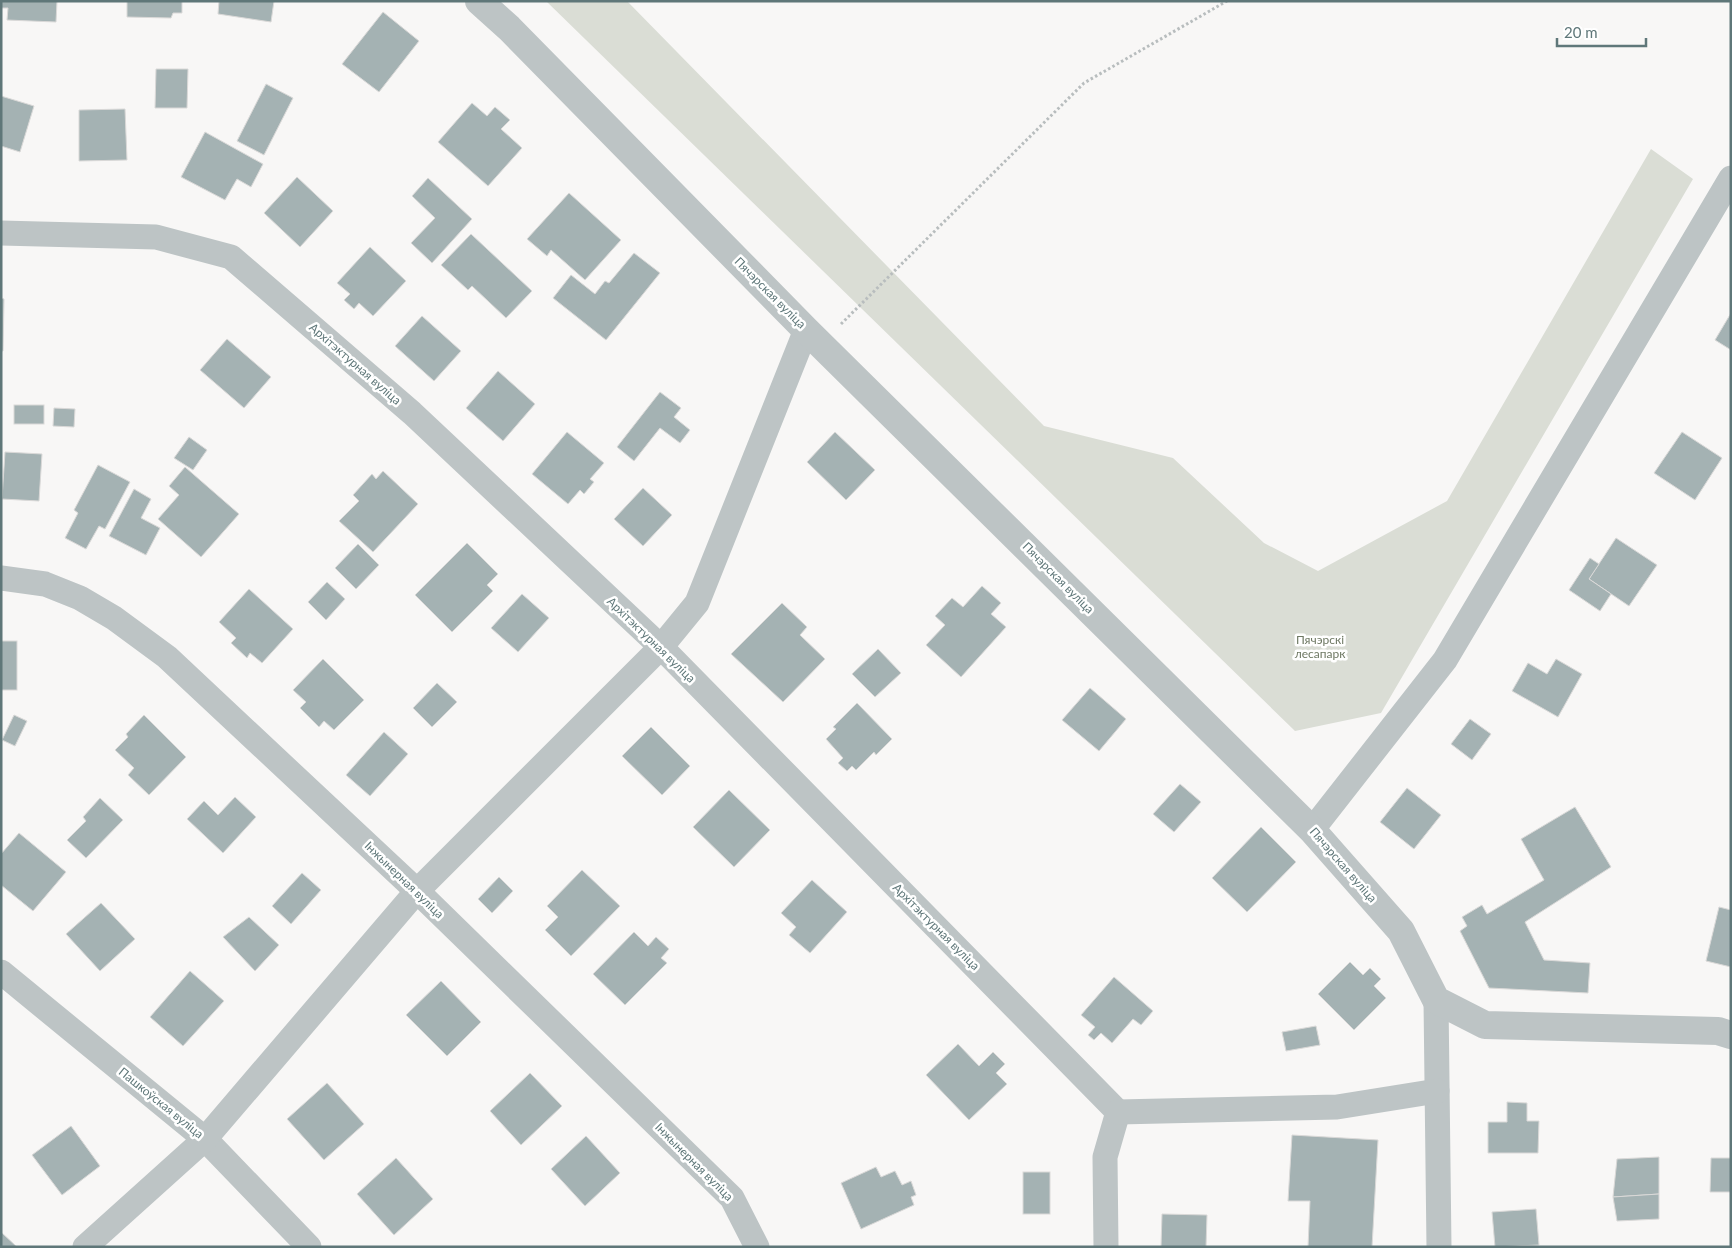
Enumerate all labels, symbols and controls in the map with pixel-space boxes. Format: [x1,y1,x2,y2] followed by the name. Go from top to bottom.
[1557,15,1646,47] scale bar
[1564,23,1598,41] text: 20 m
[732,254,809,331] street label: Пячэрская вуліца
[306,320,404,408] street label: Архітэктурная вуліца
[1020,539,1097,616] street label: Пячэрская вуліца
[604,594,699,686] street label: Архітэктурная вуліца
[1295,632,1346,661] park label: Пячэрскі лесапарк
[1307,824,1380,905] street label: Пячэрская вуліца
[362,838,447,921] street label: Інжынерная вуліца
[890,880,983,973] street label: Архітэктурная вуліца
[116,1064,207,1141] street label: Пашкоўская вуліца
[652,1119,737,1204] street label: Інжынерная вуліца

